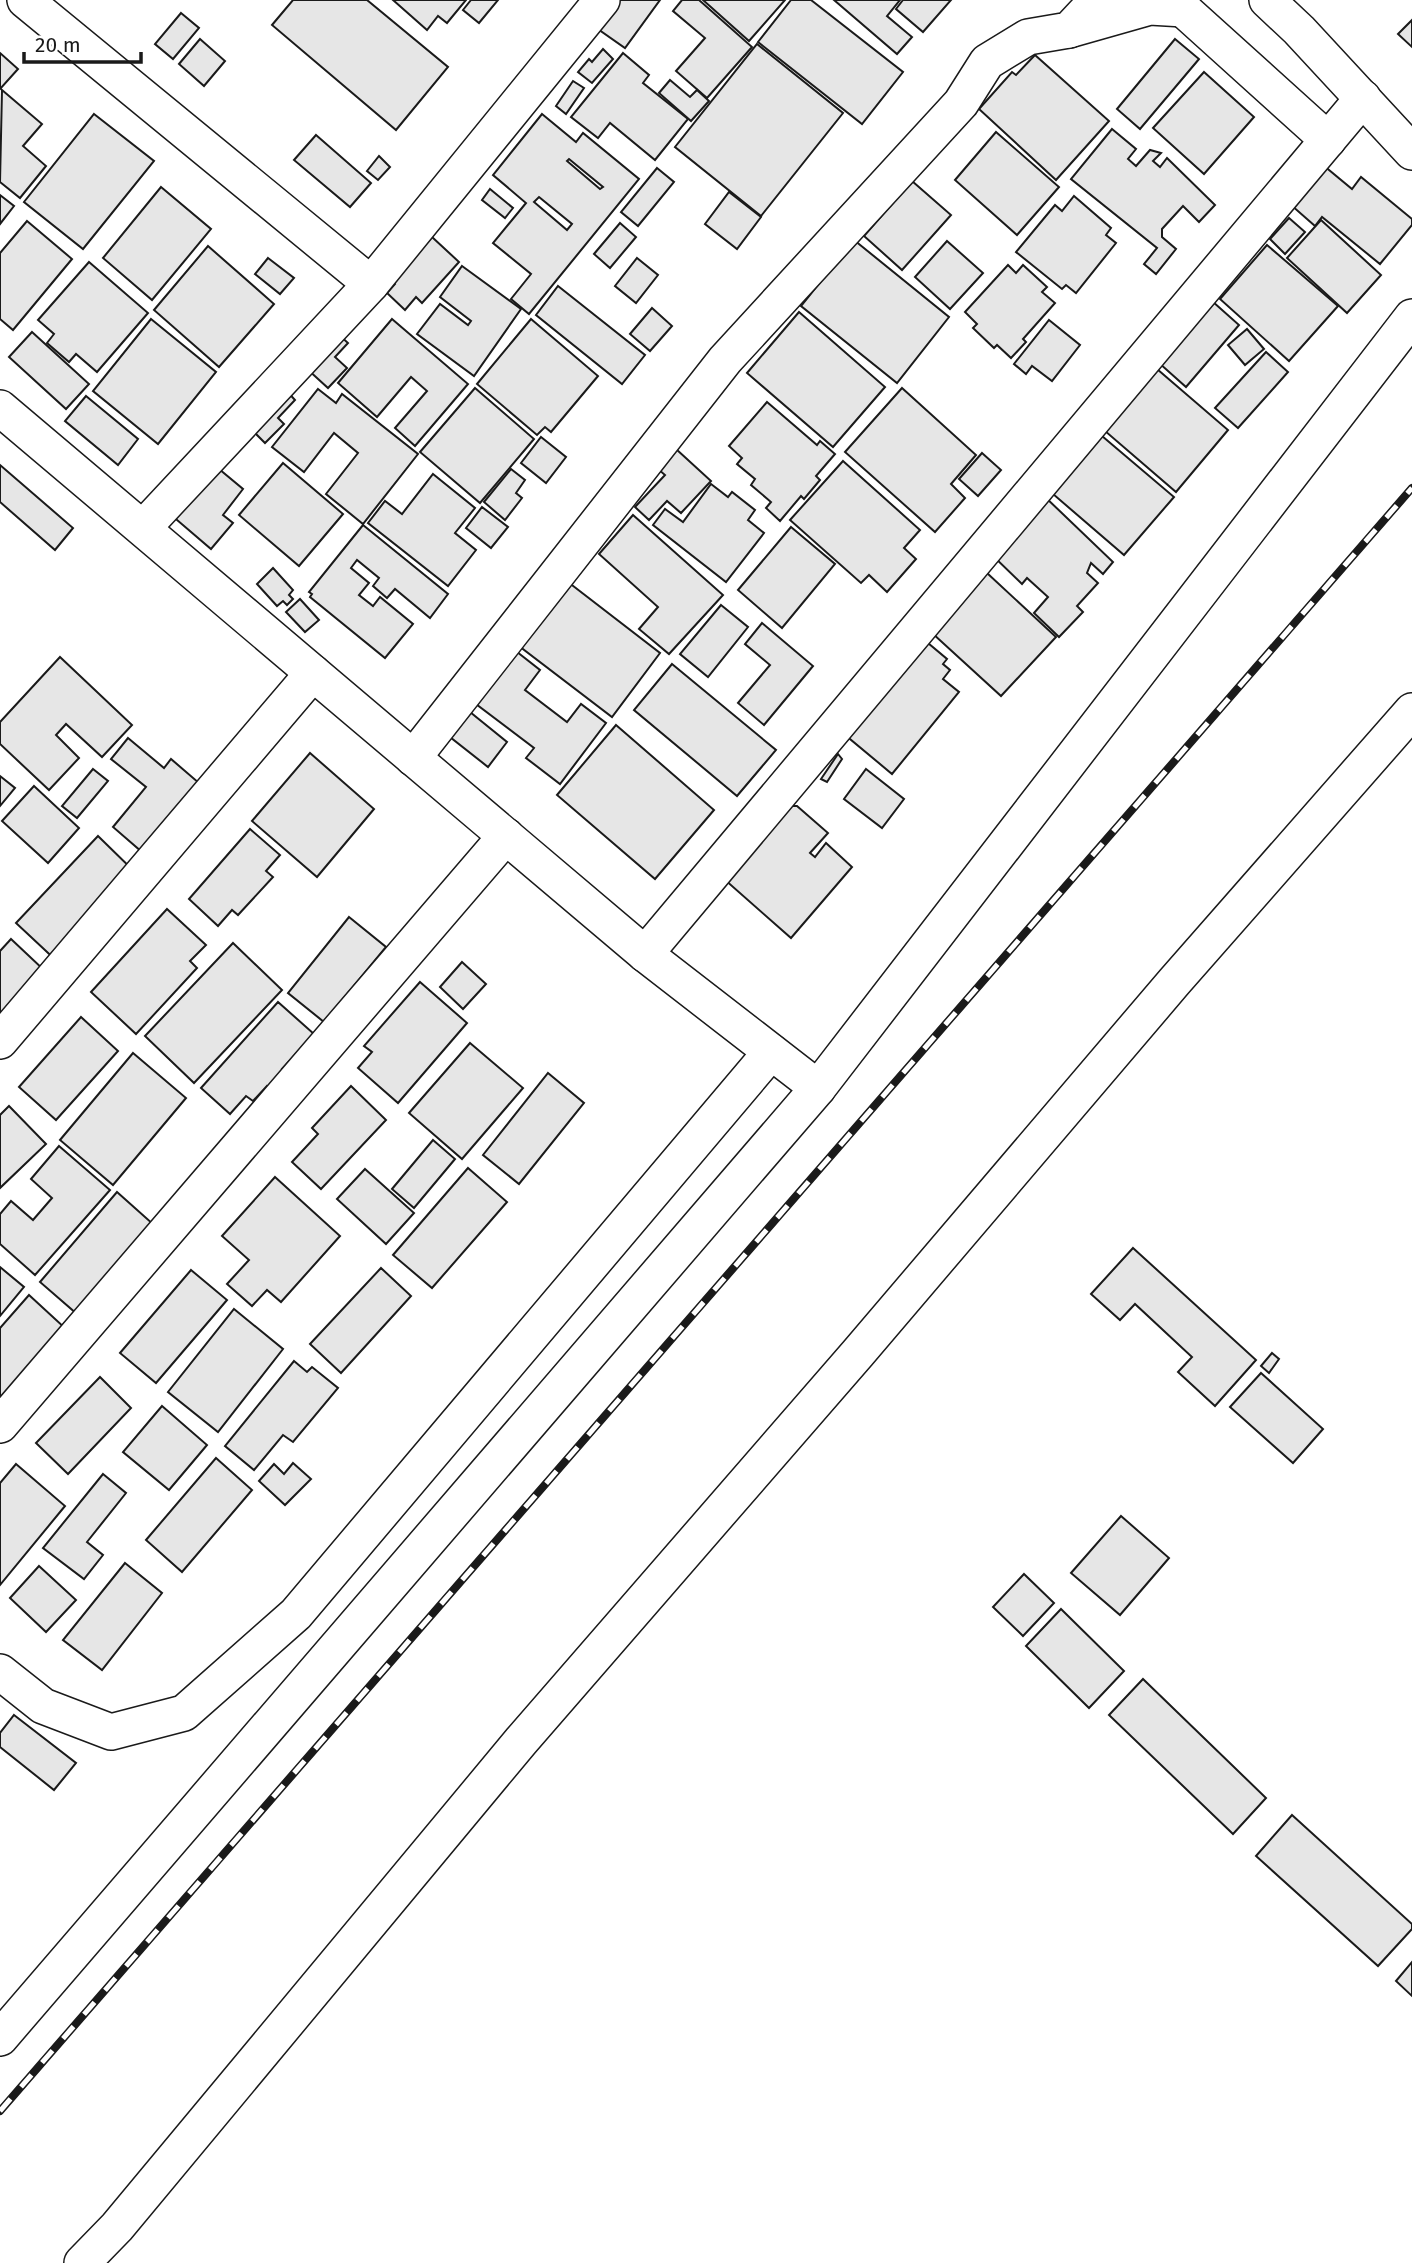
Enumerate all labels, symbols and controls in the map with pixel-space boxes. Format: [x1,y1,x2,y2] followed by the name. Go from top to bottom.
[24,21,142,65] scale bar
[35,32,81,58] text: 20 m

